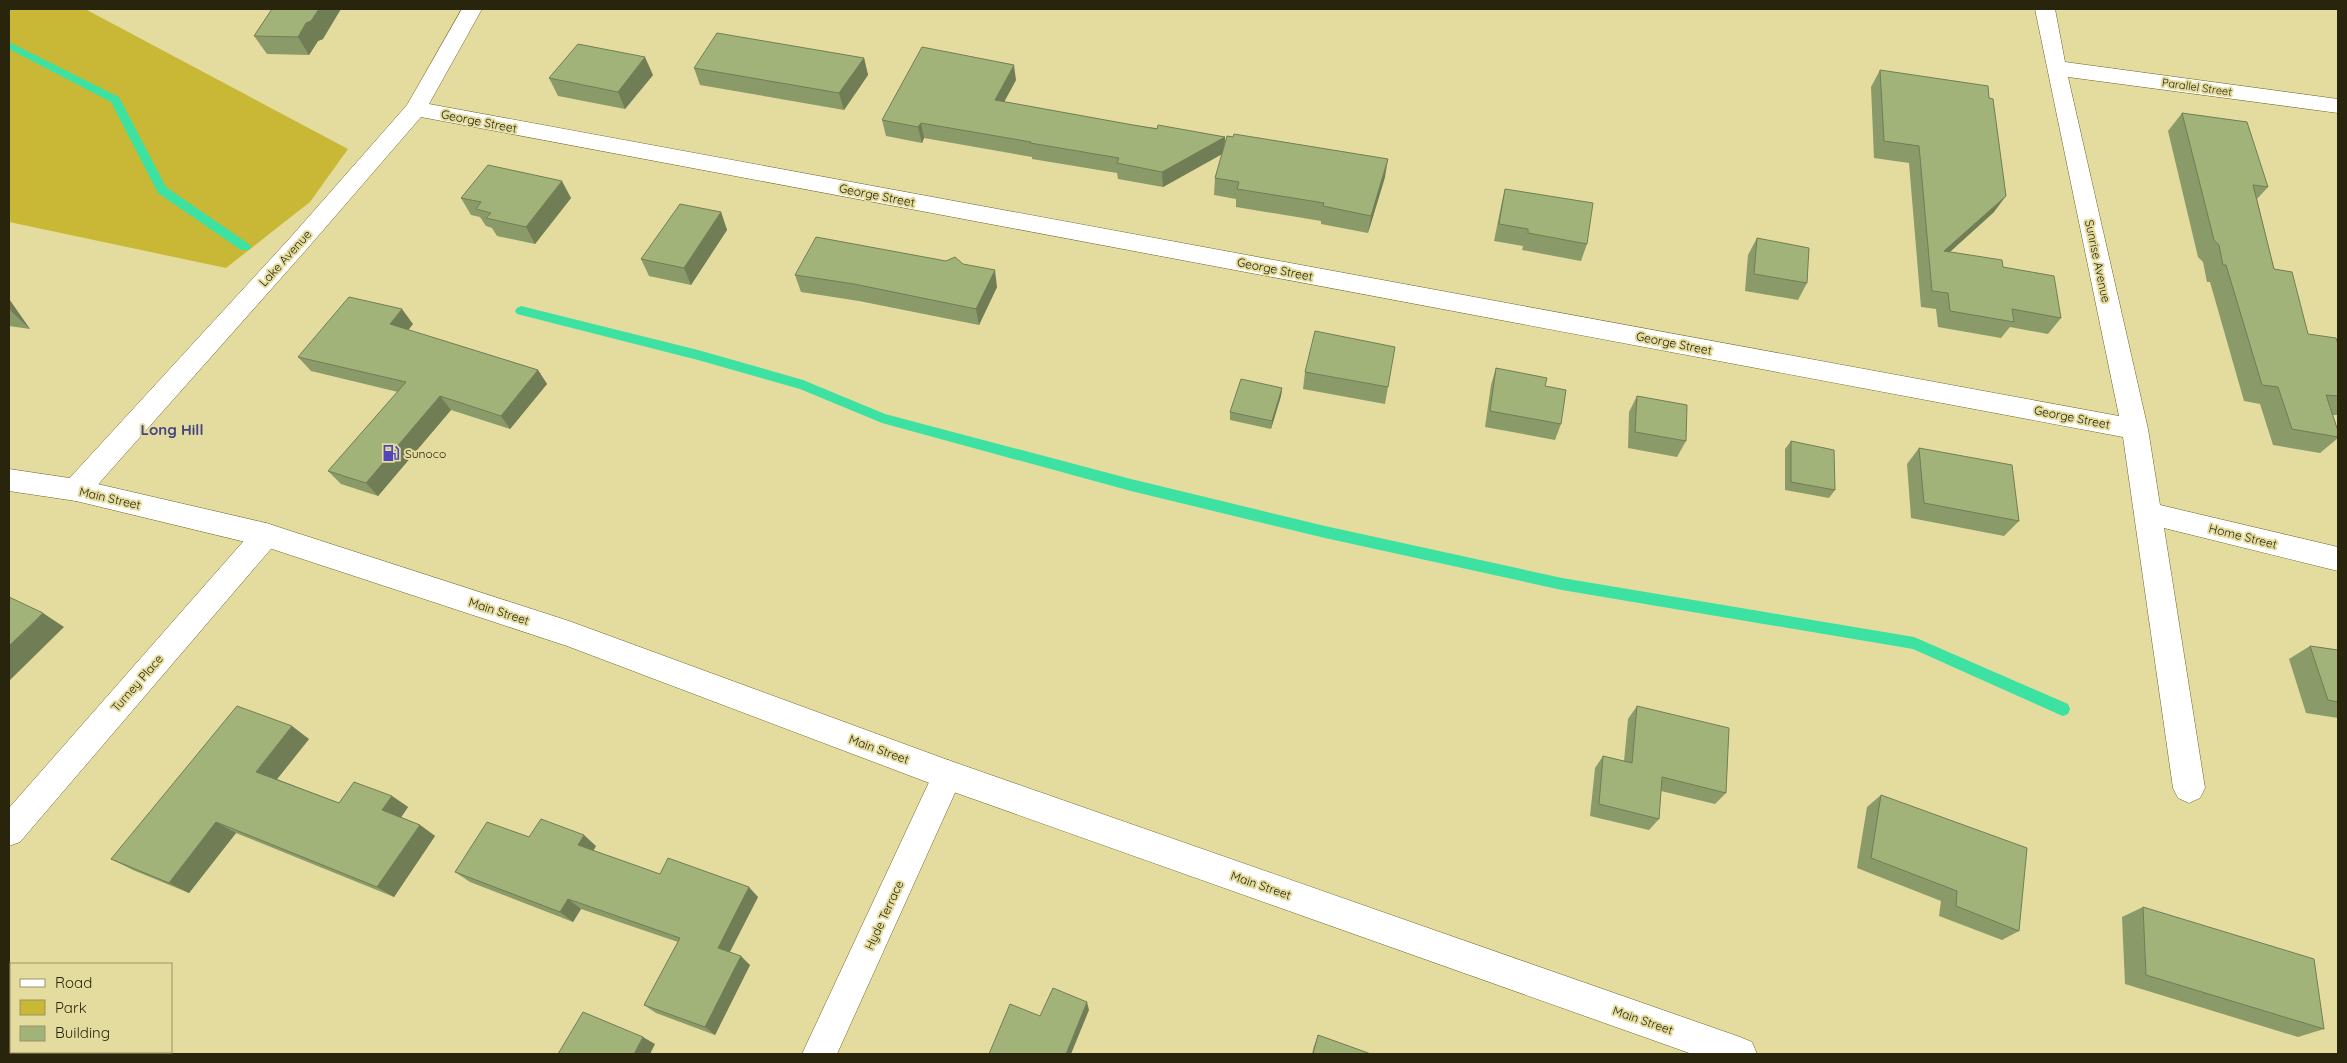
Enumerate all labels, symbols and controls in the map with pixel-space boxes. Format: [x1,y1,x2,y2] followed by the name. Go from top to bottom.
[2161,75,2233,99] street label: Parallel Street
[440,106,518,136] street label: George Street
[838,180,916,210] street label: George Street
[2082,218,2114,304] street label: Sunrise Avenue
[256,226,314,289] street label: Lake Avenue
[1236,254,1314,284] street label: George Street
[1635,328,1713,358] street label: George Street
[2033,402,2111,432] street label: George Street
[141,420,203,439] district label: Long Hill
[381,443,401,463] fuel station icon: Sunoco
[405,446,446,461] place label: Sunoco
[78,484,142,512] street label: Main Street
[2207,520,2279,552] street label: Home Street
[467,594,531,628] street label: Main Street
[108,651,166,715] street label: Turney Place
[847,731,911,767] street label: Main Street
[1229,868,1293,902] street label: Main Street
[861,878,907,952] street label: Hyde Terrace
[10,963,172,1053] legend
[55,973,92,992] text: Road
[55,998,87,1017] text: Park
[1611,1003,1675,1037] street label: Main Street
[55,1023,110,1042] text: Building

